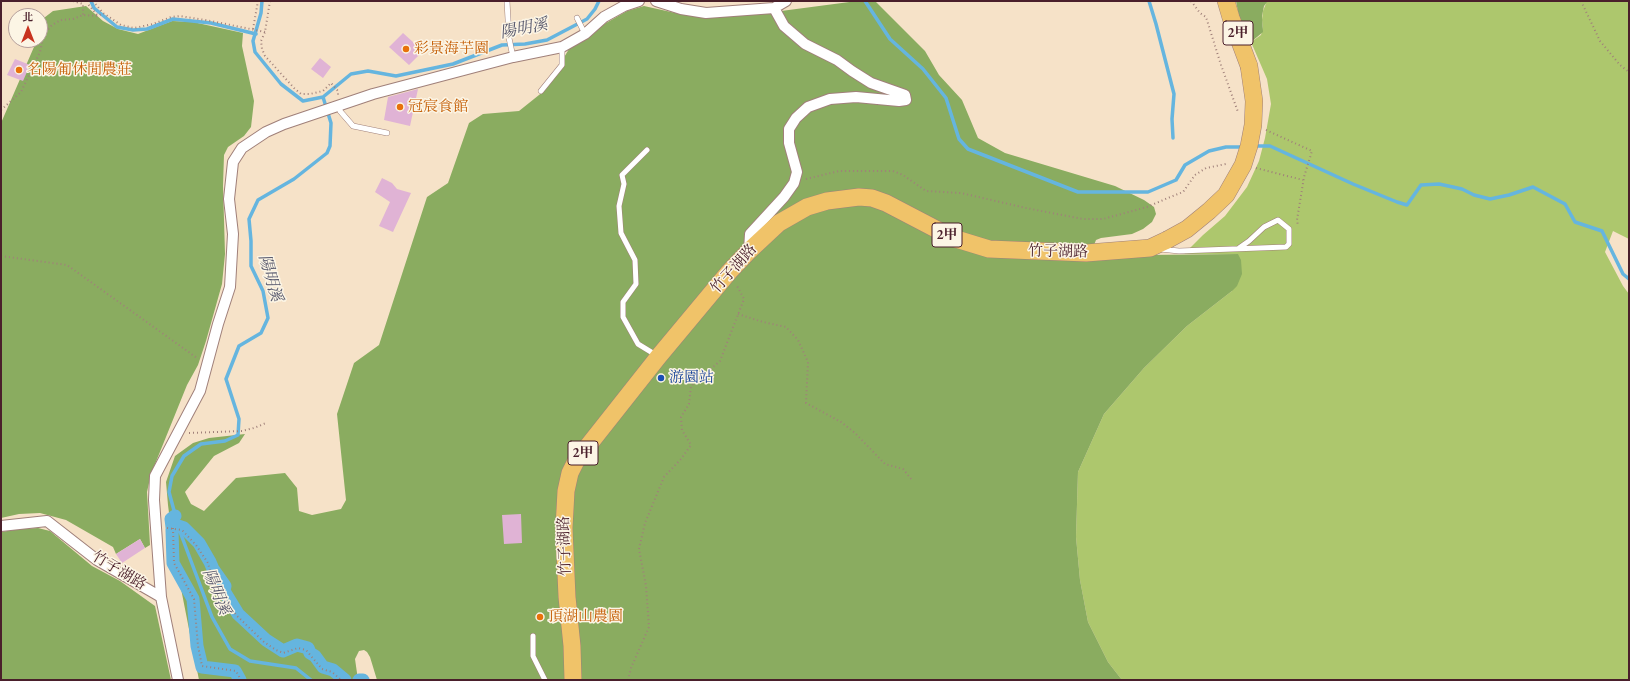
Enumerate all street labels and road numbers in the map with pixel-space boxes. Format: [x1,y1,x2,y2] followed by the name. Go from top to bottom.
[1223,21,1253,45] road number: 2甲
[932,223,962,247] road number: 2甲
[707,241,761,297] street label: 竹子湖路
[1028,242,1088,262] street label: 竹子湖路
[568,441,598,465] road number: 2甲
[555,516,575,576] street label: 竹子湖路
[89,548,149,594] street label: 竹子湖路

